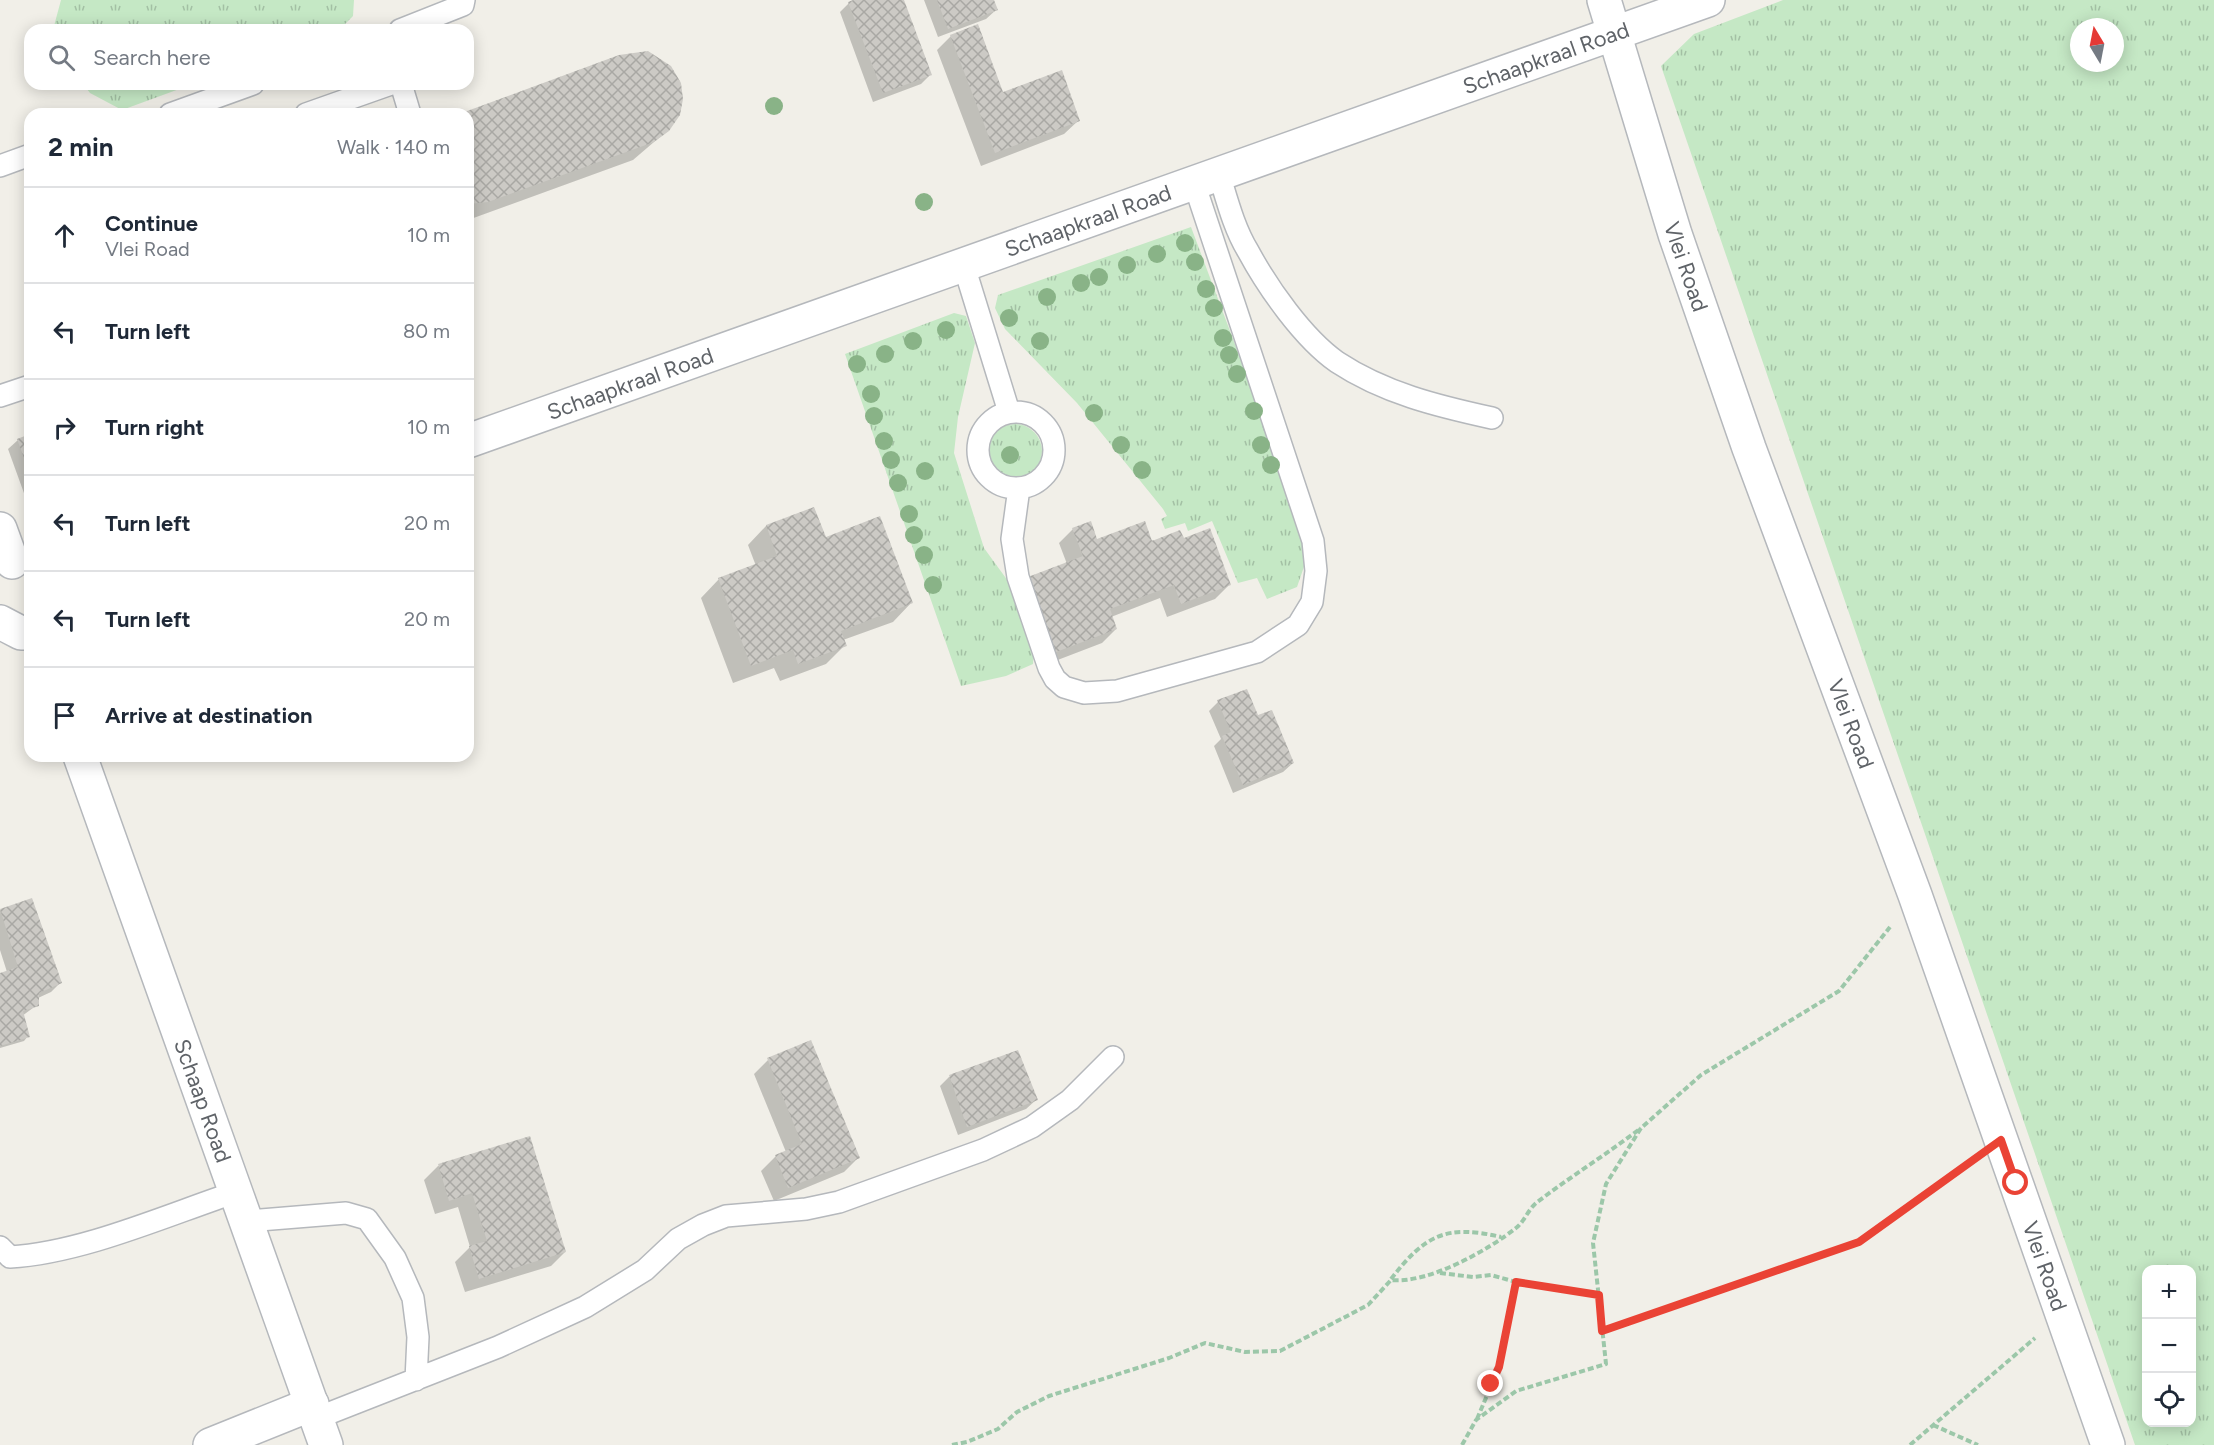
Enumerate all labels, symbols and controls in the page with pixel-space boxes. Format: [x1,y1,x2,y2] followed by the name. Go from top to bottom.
[1459,16,1633,100] street label: Schaapkraal Road
[2070,18,2124,72] north arrow
[24,24,474,90] search box
[45,41,78,74] icon: search
[93,44,211,71] text: Search here
[48,131,114,163] text: 2 min
[337,135,450,159] text: Walk · 140 m
[1001,179,1175,263] street label: Schaapkraal Road
[105,210,198,237] text: Continue
[48,219,81,252] icon: ahead
[1658,219,1714,315] street label: Vlei Road
[407,223,450,247] text: 10 m
[105,237,190,261] text: Vlei Road
[48,315,81,348] icon: left
[105,318,191,345] text: Turn left
[403,319,450,343] text: 80 m
[543,342,717,426] street label: Schaapkraal Road
[48,411,81,444] icon: right
[105,414,204,441] text: Turn right
[407,415,450,439] text: 10 m
[48,507,81,540] icon: left
[105,510,191,537] text: Turn left
[404,511,450,535] text: 20 m
[48,603,81,636] icon: left
[105,606,191,633] text: Turn left
[404,607,450,631] text: 20 m
[1822,675,1880,772] street label: Vlei Road
[48,699,81,732] icon: arrive
[105,702,313,729] text: Arrive at destination
[168,1035,237,1166] street label: Schaap Road
[2002,1169,2028,1195] route start
[2017,1218,2073,1315] street label: Vlei Road
[2142,1265,2196,1427] map controls
[2142,1265,2196,1319] button: +
[2142,1319,2196,1373] button: −
[1477,1370,1503,1396] route end
[2142,1373,2196,1427] button: locate

